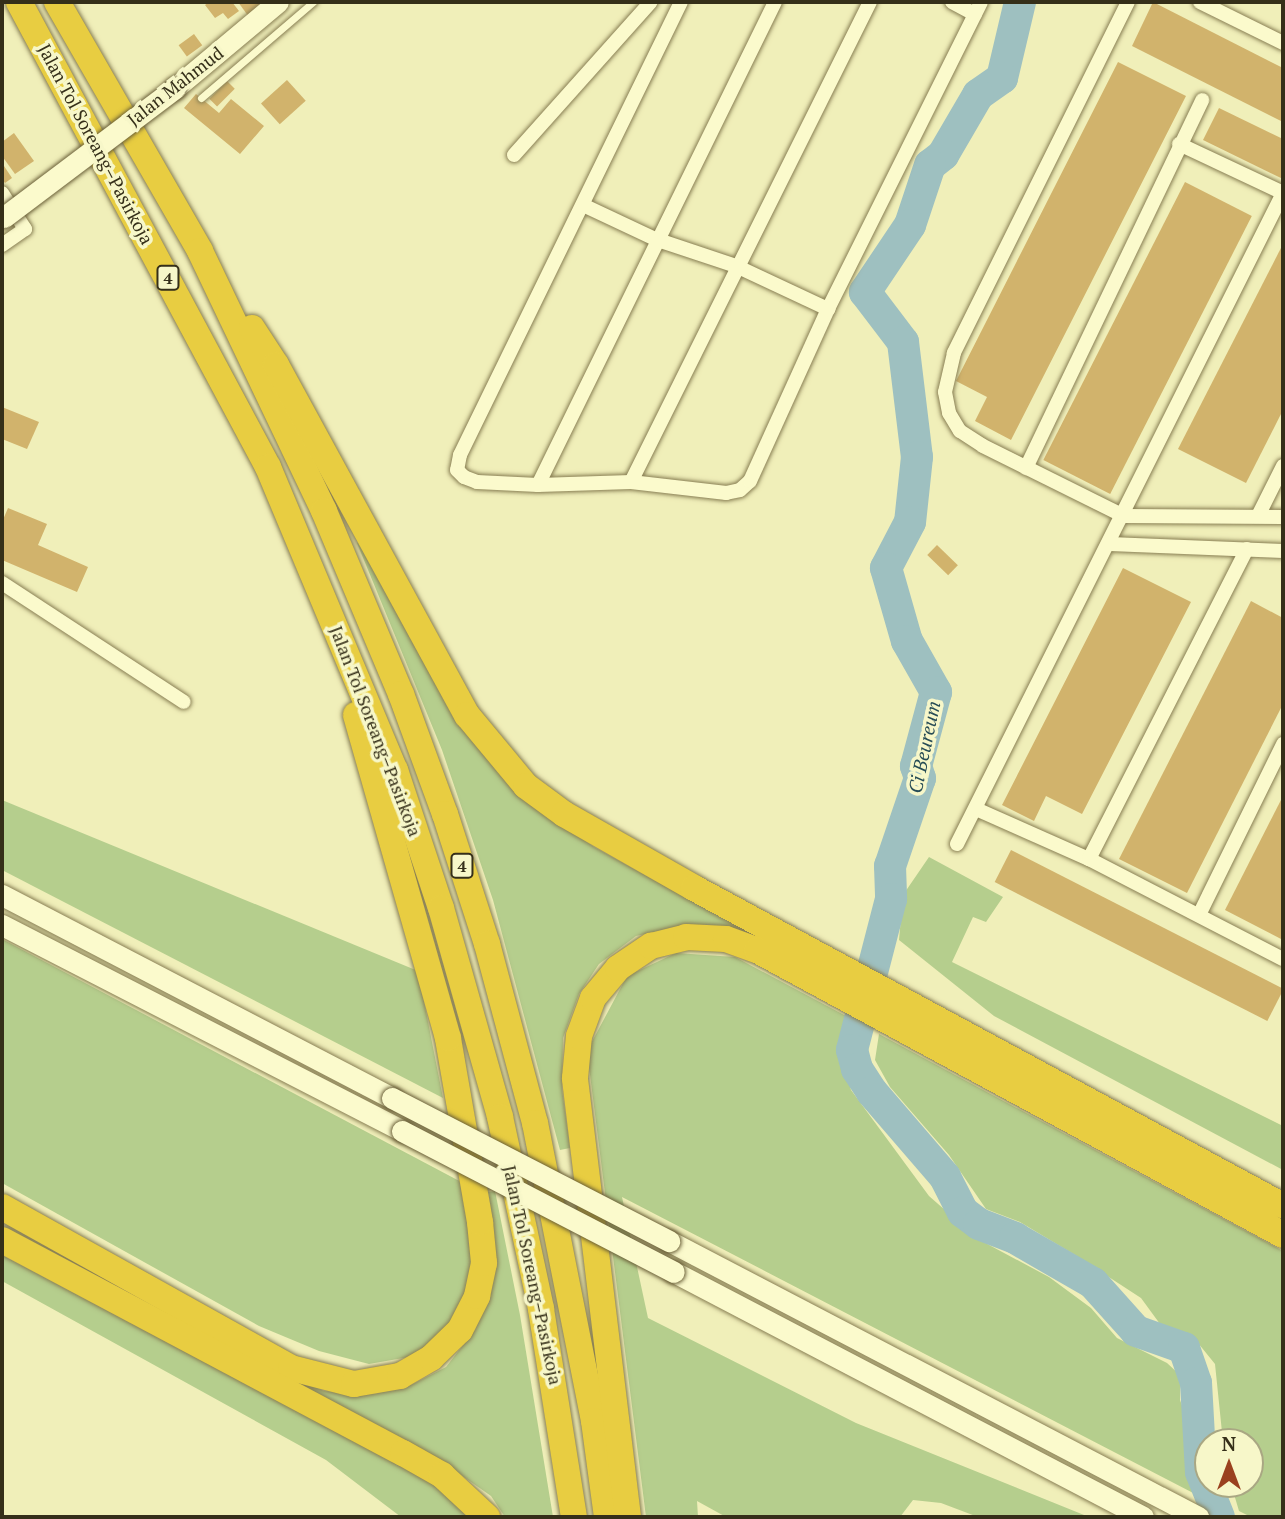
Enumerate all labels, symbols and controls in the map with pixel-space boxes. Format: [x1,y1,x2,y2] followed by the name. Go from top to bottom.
[34,40,158,248] street label: Jalan Tol Soreang–Pasirkoja
[123,42,227,130] street label: Jalan Mahmud
[156,266,180,290] road number: 4
[326,623,426,839] street label: Jalan Tol Soreang–Pasirkoja
[903,699,945,795] water label: Ci Beureum
[450,853,474,878] road number: 4
[499,1163,567,1387] street label: Jalan Tol Soreang–Pasirkoja
[1194,1428,1264,1498] north arrow
[1222,1431,1236,1456] text: N

